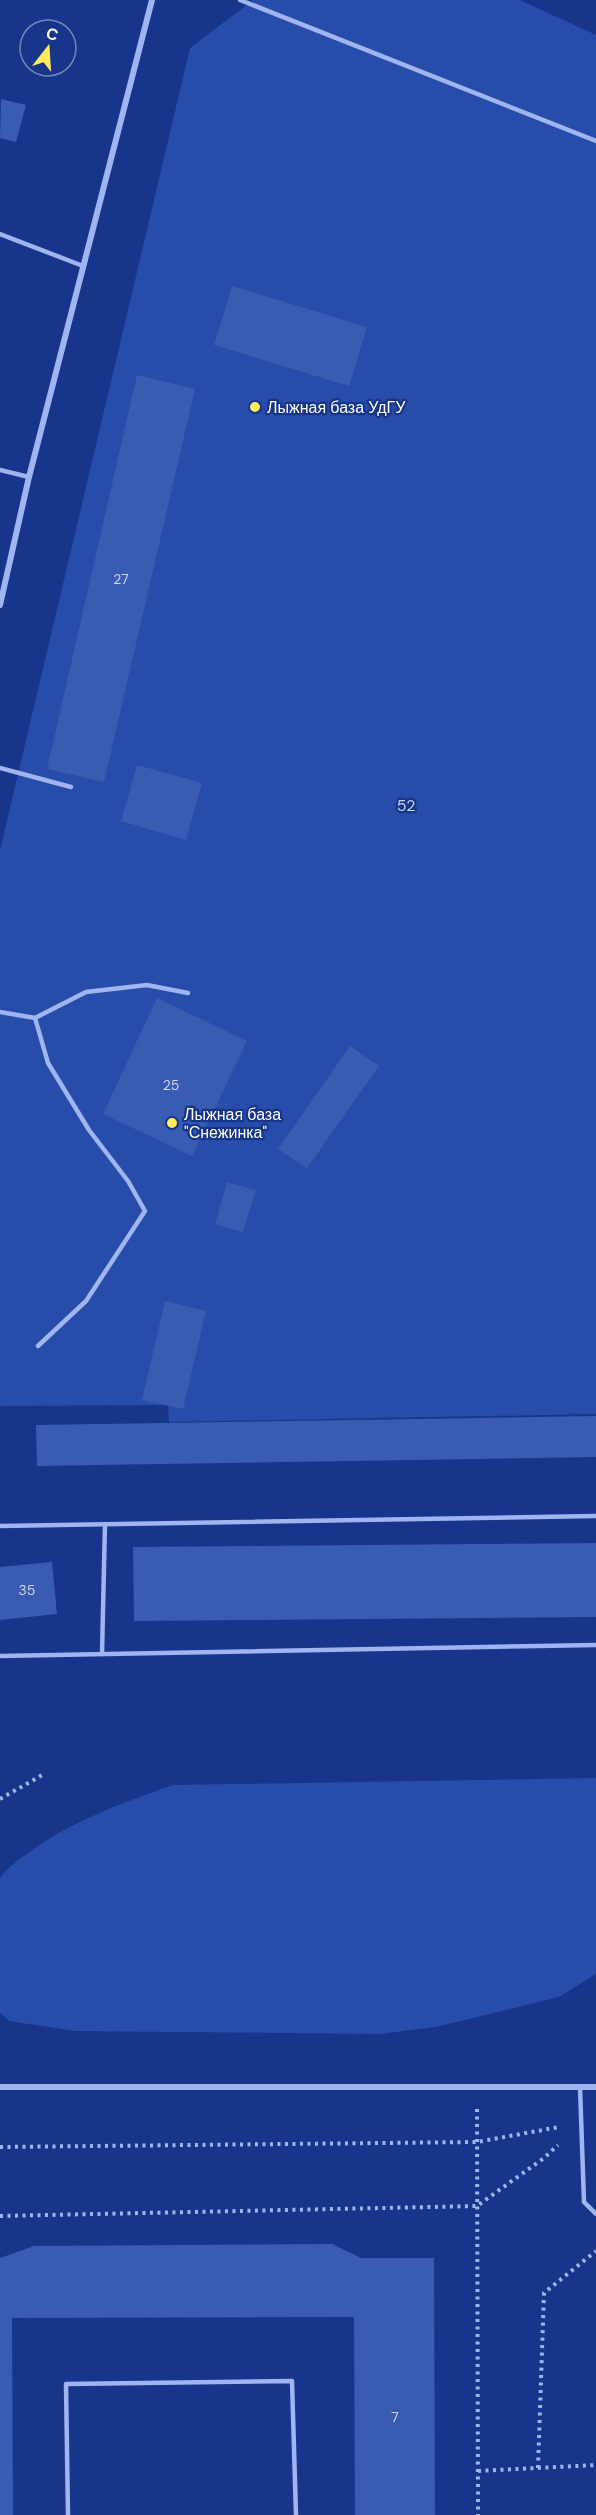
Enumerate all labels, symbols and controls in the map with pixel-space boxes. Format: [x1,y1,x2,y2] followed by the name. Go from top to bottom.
[18,18,78,78] north arrow
[44,22,61,46] text: С
[267,397,406,418] place label: Лыжная база УдГУ
[248,400,262,414] marker: Лыжная база УдГУ
[113,570,129,588] house number: 27
[397,795,415,816] park label: 52
[163,1076,179,1094] house number: 25
[184,1104,281,1143] place label: Лыжная база "Снежинка"
[165,1116,179,1130] marker: Лыжная база "Снежинка"
[19,1581,35,1599] house number: 35
[391,2408,399,2426] house number: 7

